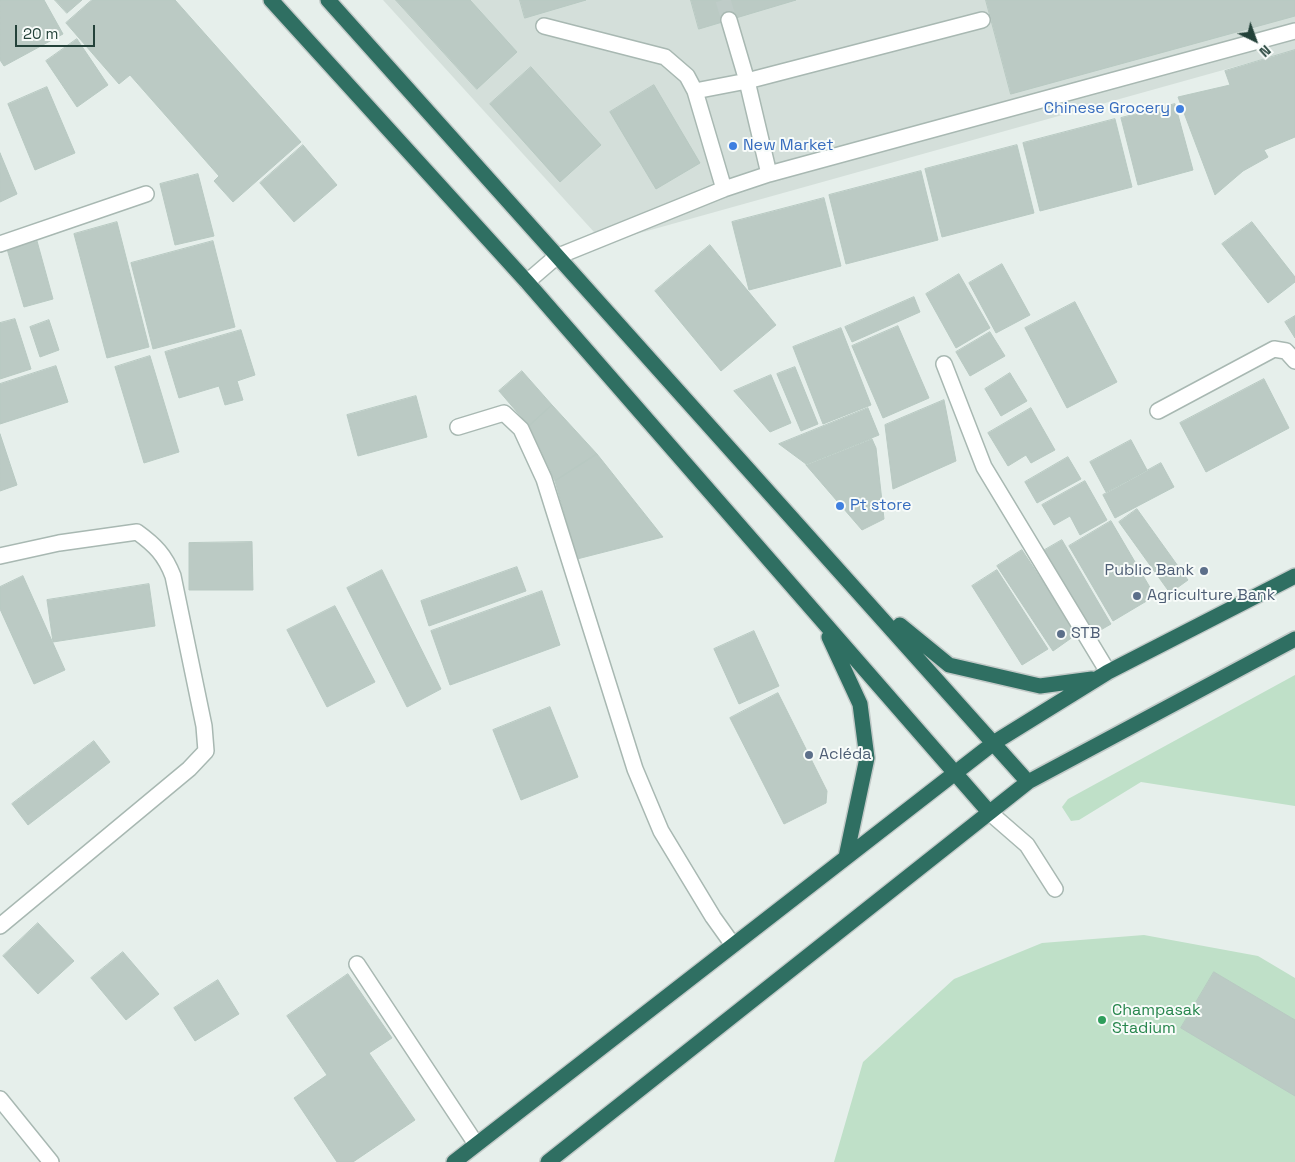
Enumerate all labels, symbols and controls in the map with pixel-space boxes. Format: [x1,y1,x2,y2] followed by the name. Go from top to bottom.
[18,15,98,47] scale bar
[1230,15,1280,65] north arrow
[23,24,58,43] text: 20 m
[1256,41,1275,61] text: N
[1044,99,1170,119] place label: Chinese Grocery
[1174,103,1186,115] marker: Chinese Grocery
[743,136,834,156] place label: New Market
[727,140,739,152] marker: New Market
[850,496,912,516] place label: Pt store
[834,500,846,512] marker: Pt store
[1105,561,1194,581] place label: Public Bank
[1198,565,1210,577] marker: Public Bank
[1147,586,1275,606] place label: Agriculture Bank
[1131,590,1143,602] marker: Agriculture Bank
[1071,624,1100,644] place label: STB
[1055,628,1067,640] marker: STB
[819,745,872,765] place label: Acléda
[803,749,815,761] marker: Acléda
[1112,1001,1201,1039] place label: Champasak Stadium
[1096,1014,1108,1026] marker: Champasak Stadium

